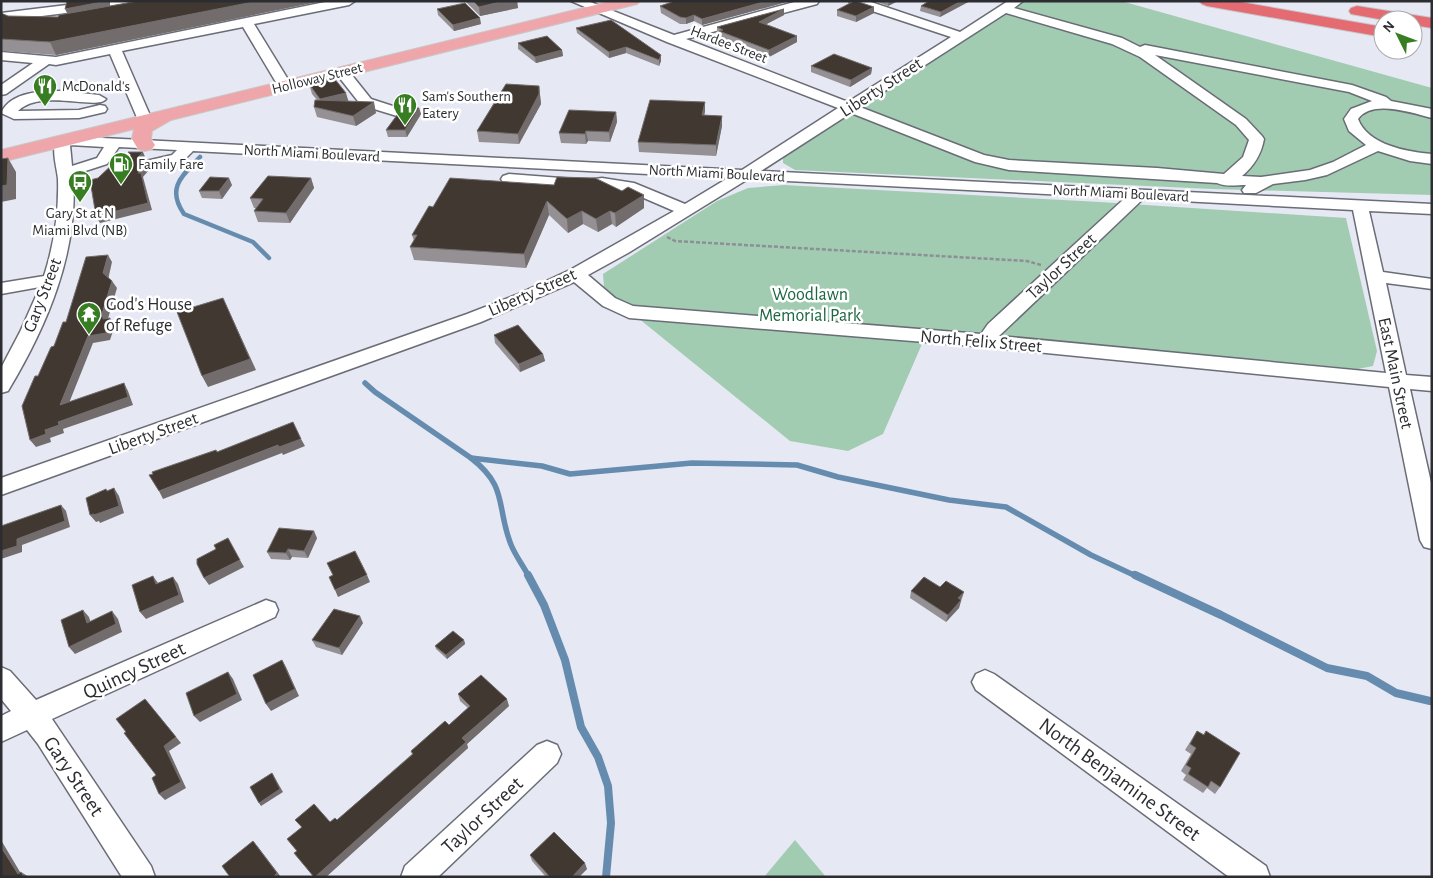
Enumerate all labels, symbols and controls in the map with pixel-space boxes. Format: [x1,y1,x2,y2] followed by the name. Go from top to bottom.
[1373,10,1423,60] north arrow
[1381,19,1398,35] text: N
[688,23,769,66] street label: Hardee Street
[837,55,926,121] street label: Liberty Street
[270,60,364,97] street label: Holloway Street
[32,73,58,107] restaurant icon: McDonald's
[62,79,130,94] place label: McDonald's
[422,89,511,121] place label: Sam's Southern Eatery
[392,92,418,126] restaurant icon: Sam's Southern Eatery
[243,142,381,165] street label: North Miami Boulevard
[108,151,134,185] fuel station icon: Family Fare
[138,157,204,172] place label: Family Fare
[648,162,786,185] street label: North Miami Boulevard
[67,169,93,203] bus stop icon: Gary St at N Miami Blvd (NB)
[1052,182,1190,205] street label: North Miami Boulevard
[32,206,128,238] place label: Gary St at N Miami Blvd (NB)
[1023,230,1100,303] street label: Taylor Street
[21,256,65,335] street label: Gary Street
[486,265,579,320] street label: Liberty Street
[759,286,862,325] park label: Woodlawn Memorial Park
[106,296,192,335] place label: God's House of Refuge
[76,301,102,335] temple icon: God's House of Refuge
[1374,316,1416,431] street label: East Main Street
[919,328,1043,356] street label: North Felix Street
[106,409,201,458] street label: Liberty Street
[80,638,189,703] street label: Quincy Street
[1035,714,1205,845] street label: North Benjamine Street
[39,733,108,820] street label: Gary Street
[438,773,527,858] street label: Taylor Street

